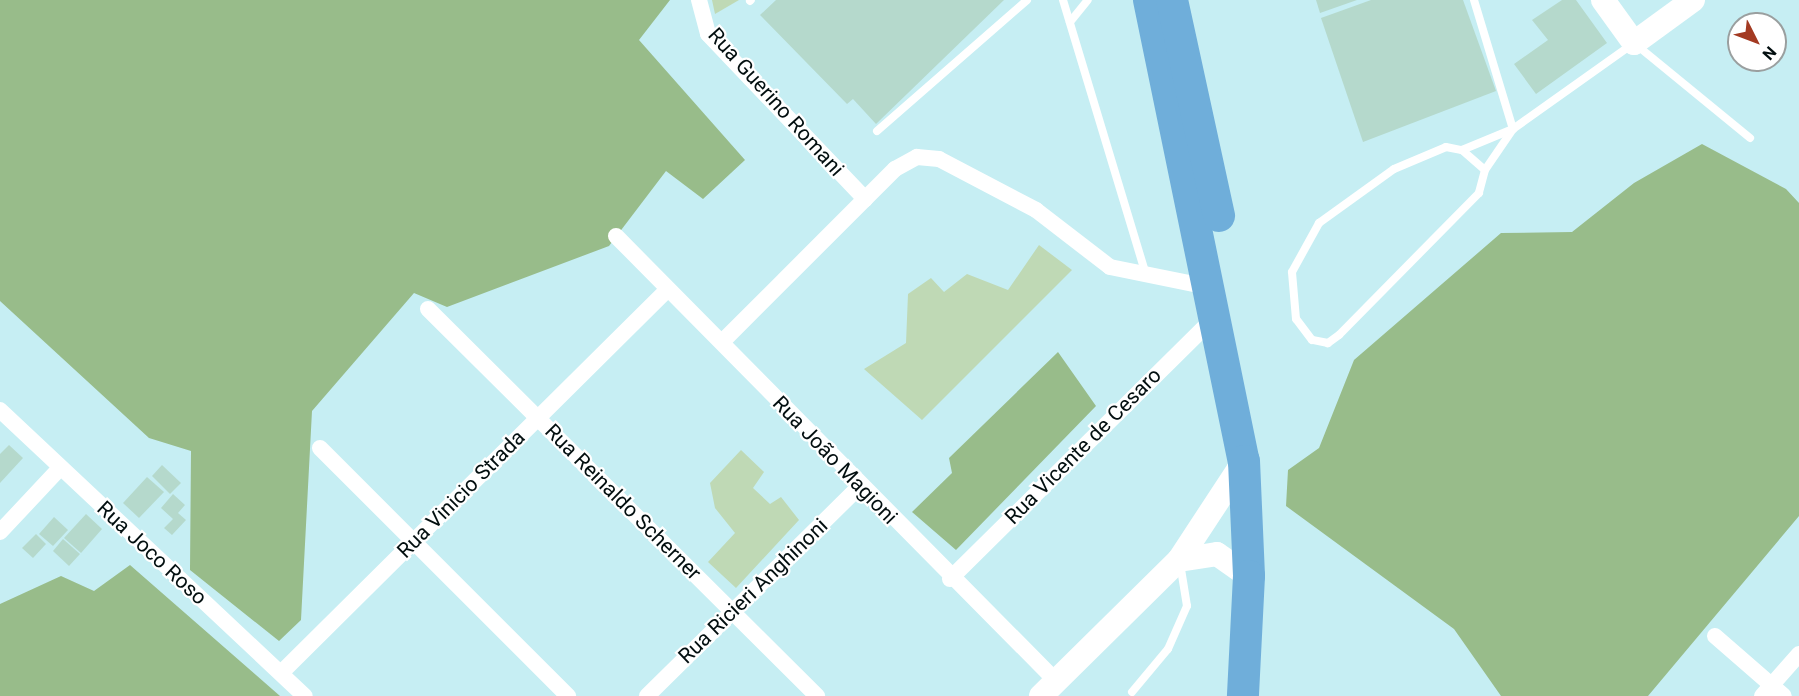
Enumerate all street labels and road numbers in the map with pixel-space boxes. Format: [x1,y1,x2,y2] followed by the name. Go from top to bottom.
[703,23,849,181] street label: Rua Guerino Romani
[1000,363,1166,529] street label: Rua Vicente de Cesaro
[767,391,903,529] street label: Rua João Magioni
[540,419,706,585] street label: Rua Reinaldo Scherner
[392,425,530,563] street label: Rua Vinicio Strada
[92,496,212,610] street label: Rua Joco Roso
[673,513,833,669] street label: Rua Ricieri Anghinoni

